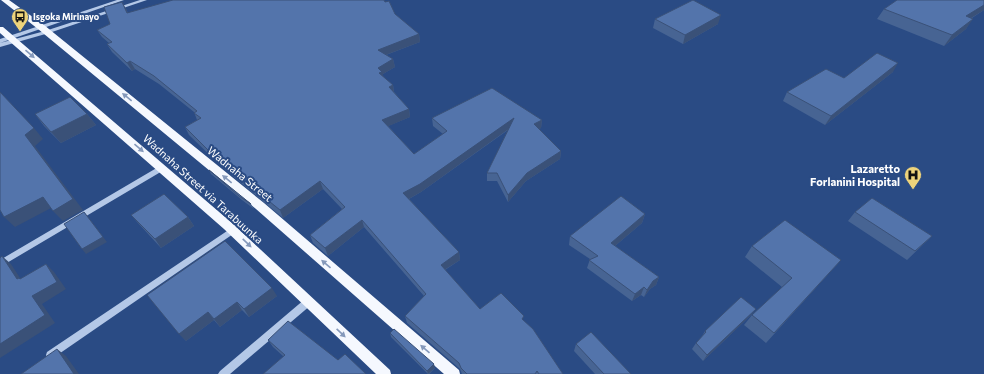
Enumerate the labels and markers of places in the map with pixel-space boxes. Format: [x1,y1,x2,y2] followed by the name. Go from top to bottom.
[10,7,30,32] bus stop icon: Isgoka Mirinayo
[33,11,100,22] place label: Isgoka Mirinayo
[810,162,900,188] place label: Lazaretto Forlanini Hospital
[903,165,923,190] hospital icon: Lazaretto Forlanini Hospital

